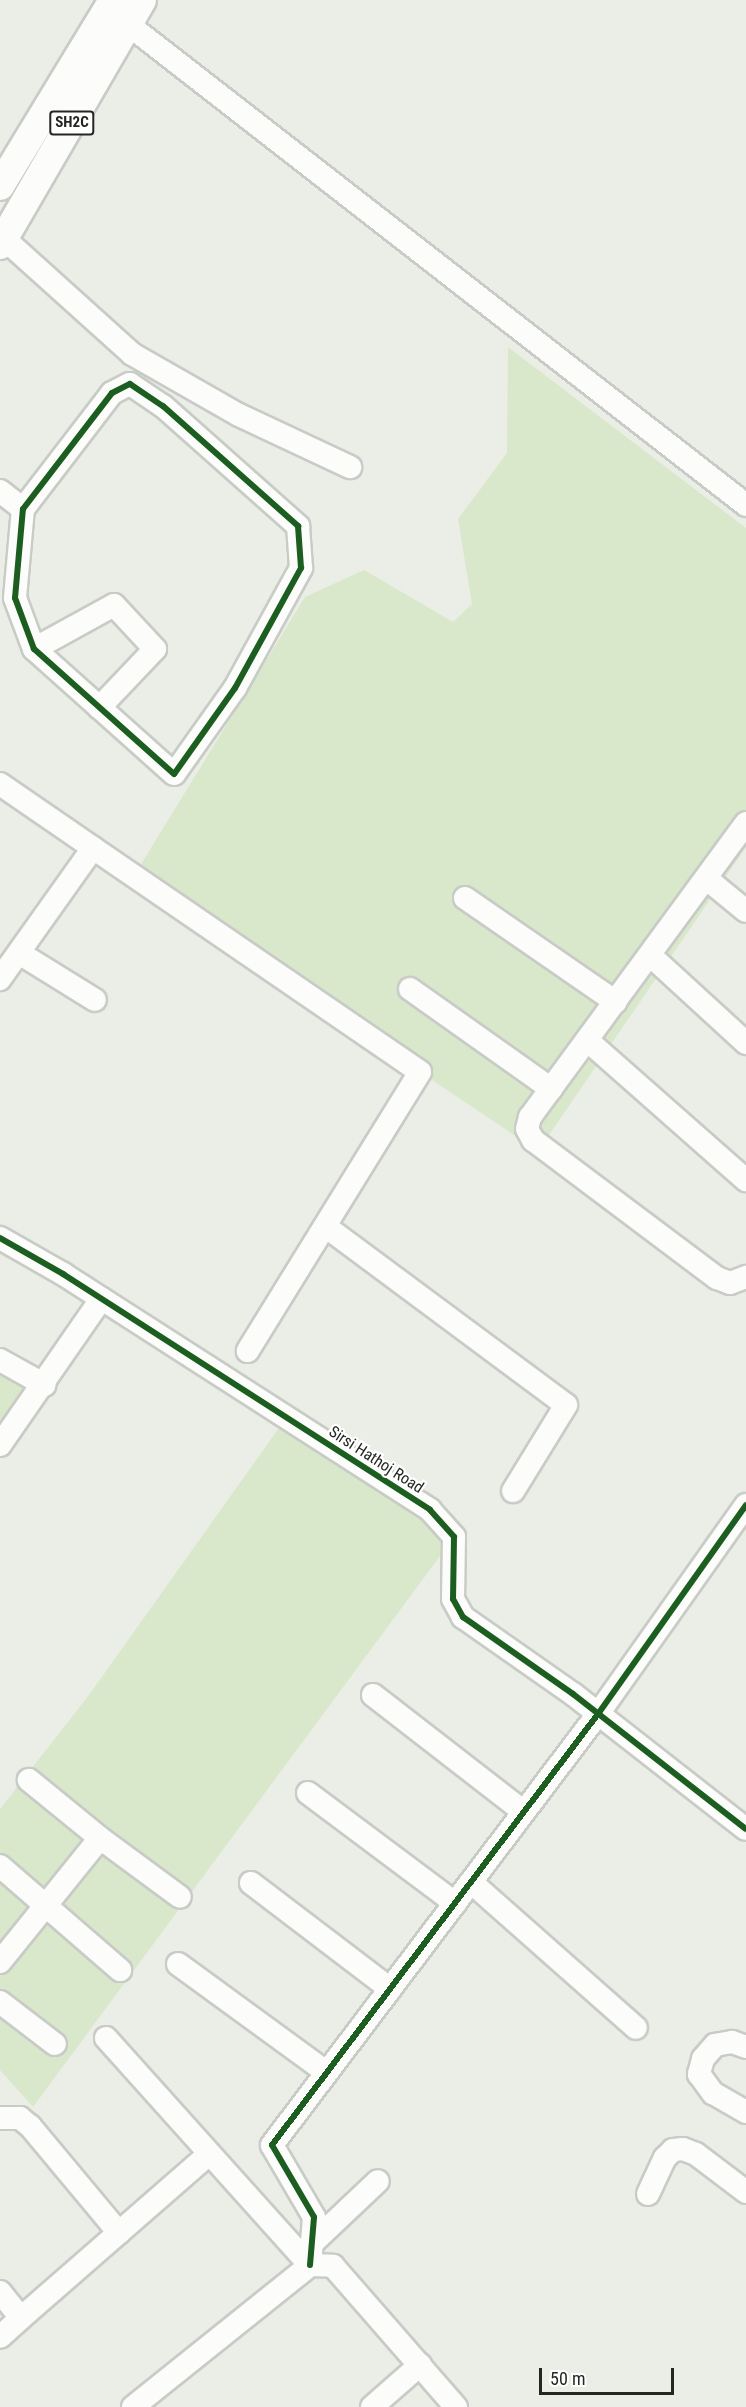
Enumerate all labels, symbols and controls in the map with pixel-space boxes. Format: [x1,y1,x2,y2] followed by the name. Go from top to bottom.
[48,111,96,135] road number: SH2C
[325,1422,427,1498] street label: Sirsi Hathoj Road
[542,2356,677,2394] scale bar
[550,2368,585,2389] text: 50 m

